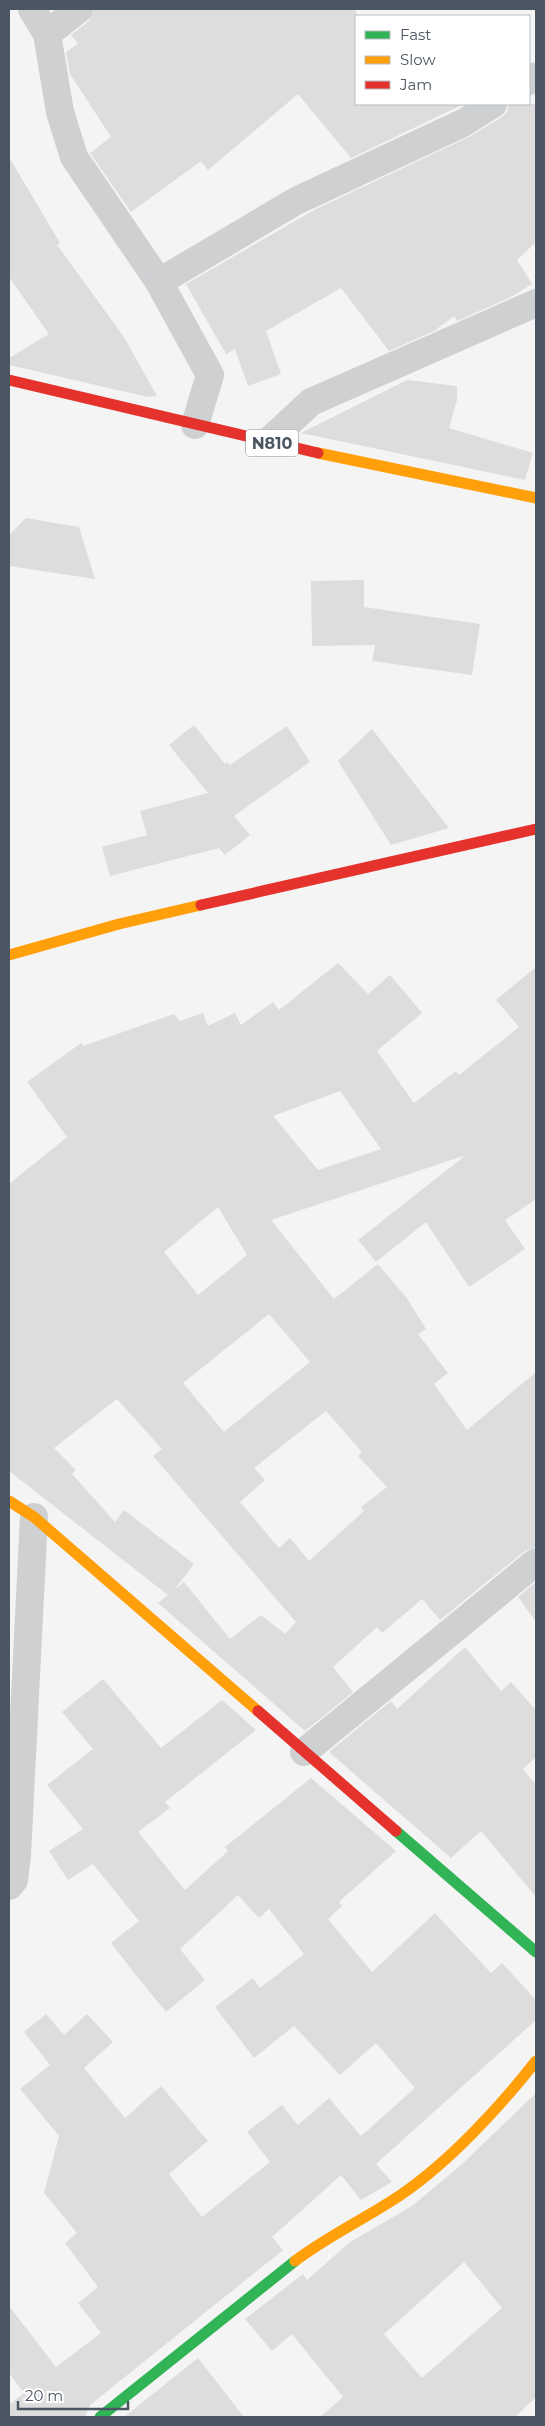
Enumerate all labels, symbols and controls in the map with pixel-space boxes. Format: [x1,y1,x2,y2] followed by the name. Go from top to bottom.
[355,15,530,105] legend
[400,25,431,44] text: Fast
[400,50,436,69] text: Slow
[399,75,432,94] text: Jam
[246,429,298,456] road number: N810
[18,2378,128,2410] scale bar
[25,2386,63,2405] text: 20 m

